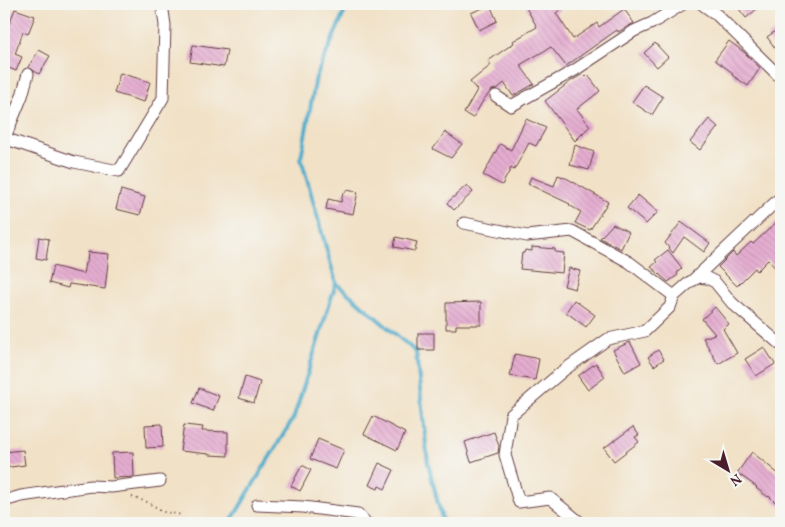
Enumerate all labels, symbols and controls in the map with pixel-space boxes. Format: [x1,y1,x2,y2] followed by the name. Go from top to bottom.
[702,444,752,494] north arrow
[725,468,745,490] text: N

